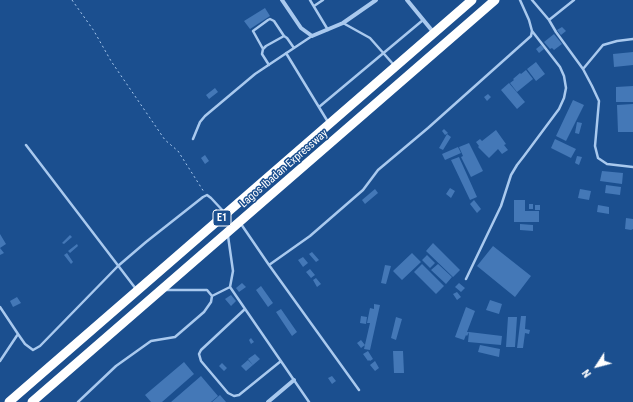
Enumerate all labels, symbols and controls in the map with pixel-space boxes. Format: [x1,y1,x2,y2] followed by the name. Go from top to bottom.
[237,127,331,211] street label: Lagos-Ibadan Expressway
[213,210,231,226] road number: E1
[577,346,617,386] north arrow
[580,367,594,380] text: N

